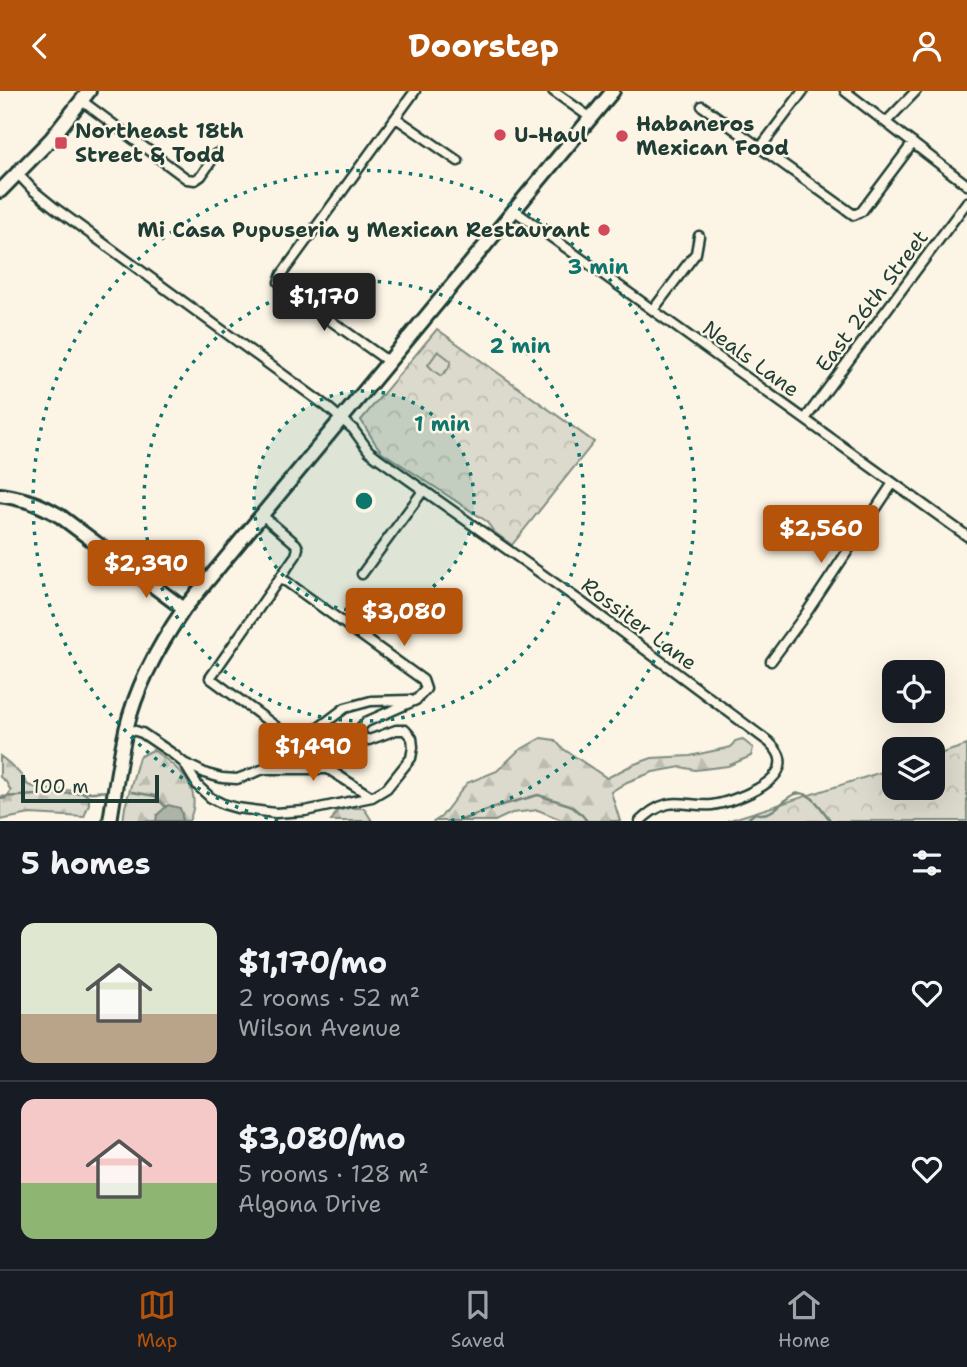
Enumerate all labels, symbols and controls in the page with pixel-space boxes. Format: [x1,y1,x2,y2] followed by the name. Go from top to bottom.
[408,24,559,67] text: Doorstep
[21,27,59,65] icon: back
[908,27,946,65] icon: person
[636,110,789,162] place label: Habaneros Mexican Food
[75,117,244,169] place label: Northeast 18th Street & Todd
[514,121,588,149] place label: U-Haul
[492,127,508,143] marker: U-Haul
[614,128,630,144] marker: Habaneros Mexican Food
[53,135,69,151] marker: Northeast 18th Street & Todd
[137,216,590,244] place label: Mi Casa Pupuseria y Mexican Restaurant
[596,222,612,238] marker: Mi Casa Pupuseria y Mexican Restaurant
[809,224,935,378] street label: East 26th Street
[567,253,629,281] text: 3 min
[267,273,381,333] pin: $1,170
[289,281,359,311] text: $1,170
[697,314,805,404] street label: Neals Lane
[489,332,551,360] text: 2 min
[414,410,470,438] text: 1 min
[352,489,376,513] centre of rings
[764,505,878,565] pin: $2,560
[779,513,863,543] text: $2,560
[89,540,203,600] pin: $2,390
[104,548,188,578] text: $2,390
[575,571,703,677] street label: Rossiter Lane
[347,589,461,648] pin: $3,080
[362,596,446,626] text: $3,080
[882,660,945,800] map controls
[882,660,945,723] button: locate
[256,723,370,783] pin: $1,490
[275,731,352,761] text: $1,490
[882,737,945,800] button: layers
[21,772,159,804] scale bar
[32,774,89,799] text: 100 m
[21,843,151,884] text: 5 homes
[908,844,946,882] icon: filters
[238,942,387,983] text: $1,170/mo
[77,951,161,1035] icon: home
[908,974,946,1012] icon: heart
[238,983,420,1013] text: 2 rooms · 52 m²
[238,1013,401,1043] text: Wilson Avenue
[238,1118,406,1159] text: $3,080/mo
[77,1127,161,1211] icon: home
[908,1150,946,1188] icon: heart
[238,1159,429,1189] text: 5 rooms · 128 m²
[238,1189,382,1219] text: Algona Drive
[137,1286,177,1353] tab: Map
[451,1286,505,1353] tab: Saved
[778,1286,830,1353] tab: Home

